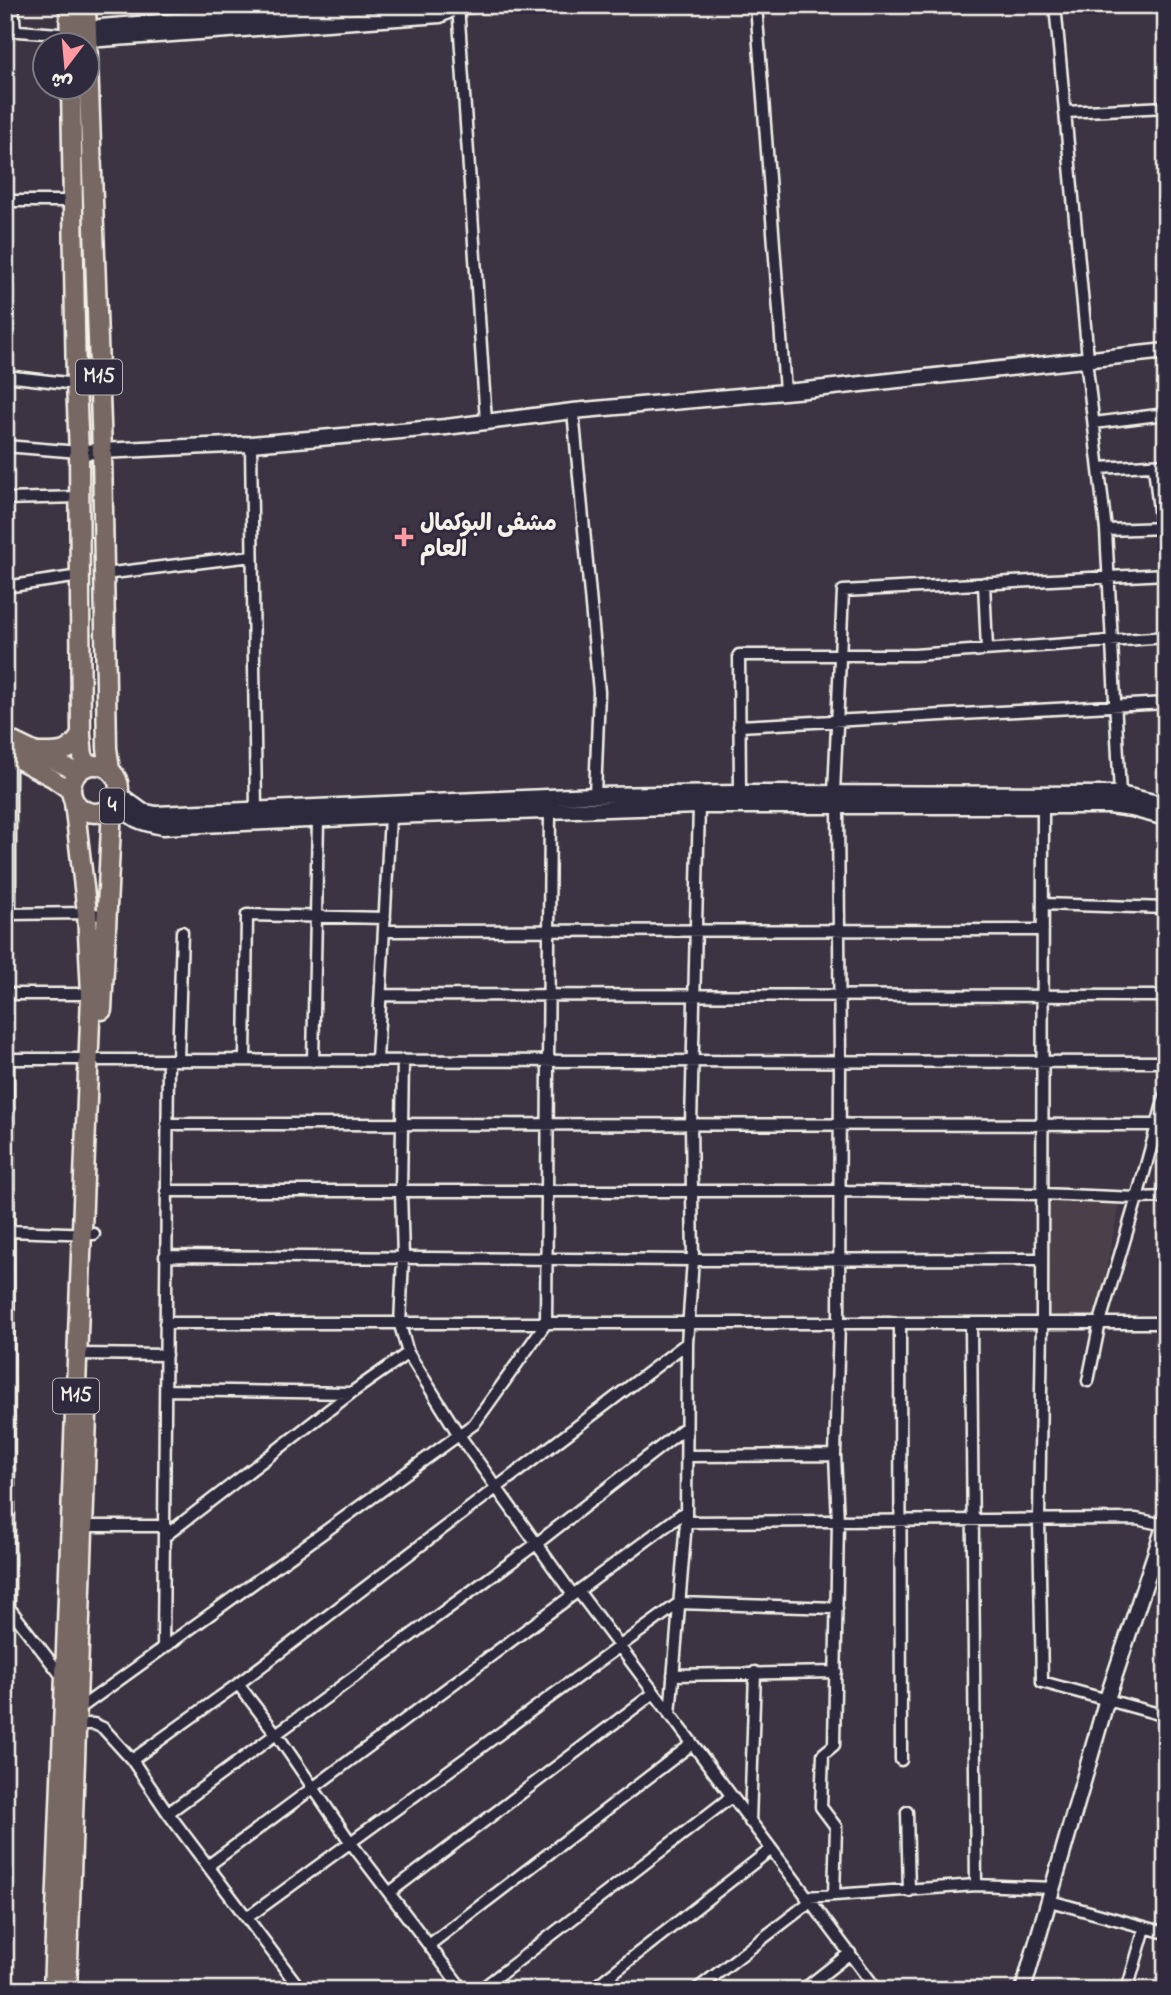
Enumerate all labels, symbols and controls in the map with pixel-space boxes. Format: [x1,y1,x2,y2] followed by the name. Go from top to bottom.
[32,32,102,102] north arrow
[48,64,76,96] text: ش
[76,360,122,394] road number: M15
[420,508,557,567] place label: مشفى البوكمال العام
[394,527,414,547] marker: مشفى البوكمال العام
[100,788,124,824] road number: 4
[53,1378,99,1414] road number: M15

